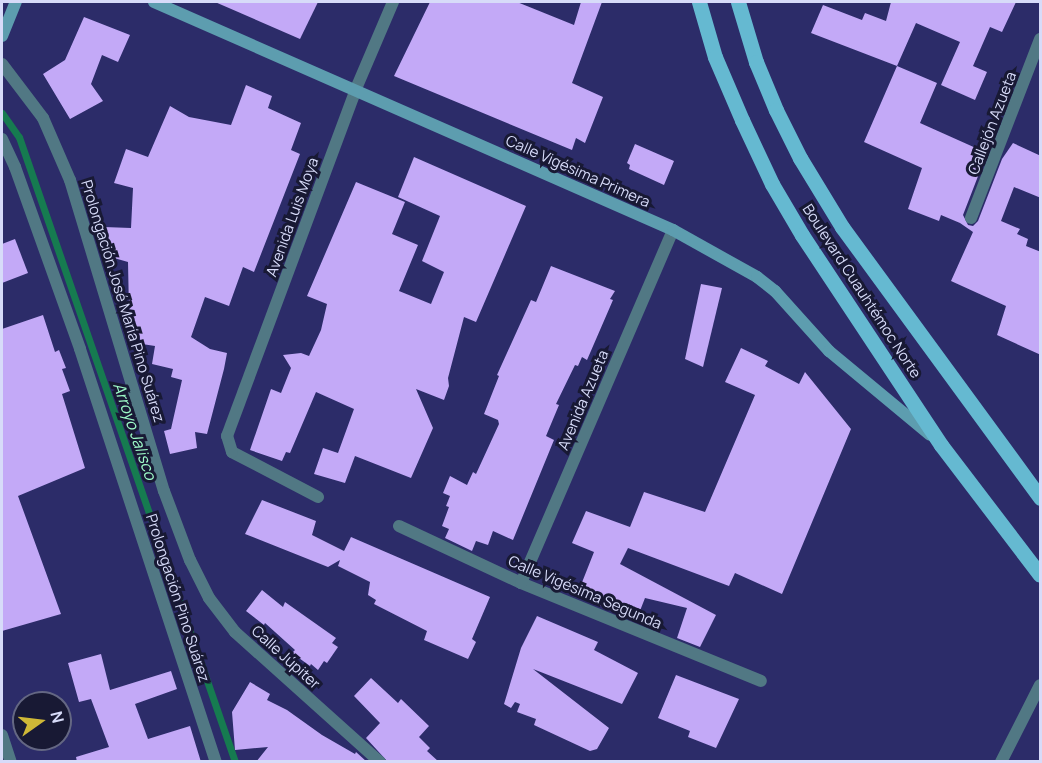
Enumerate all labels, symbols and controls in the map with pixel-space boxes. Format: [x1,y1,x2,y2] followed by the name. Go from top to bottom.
[964,69,1020,177] street label: Callejón Azueta
[503,131,653,211] street label: Calle Vigésima Primera
[262,155,322,279] street label: Avenida Luis Moya
[77,178,169,424] street label: Prolongación José María Pino Suárez
[799,201,925,381] street label: Boulevard Cuauhtémoc Norte
[554,347,612,453] street label: Avenida Azueta
[109,380,161,482] water label: Arroyo Jalisco
[142,512,214,684] street label: Prolongación Pino Suárez
[506,551,664,633] street label: Calle Vigésima Segunda
[248,622,324,692] street label: Calle Júpiter
[12,691,72,751] north arrow
[45,709,70,725] text: N

